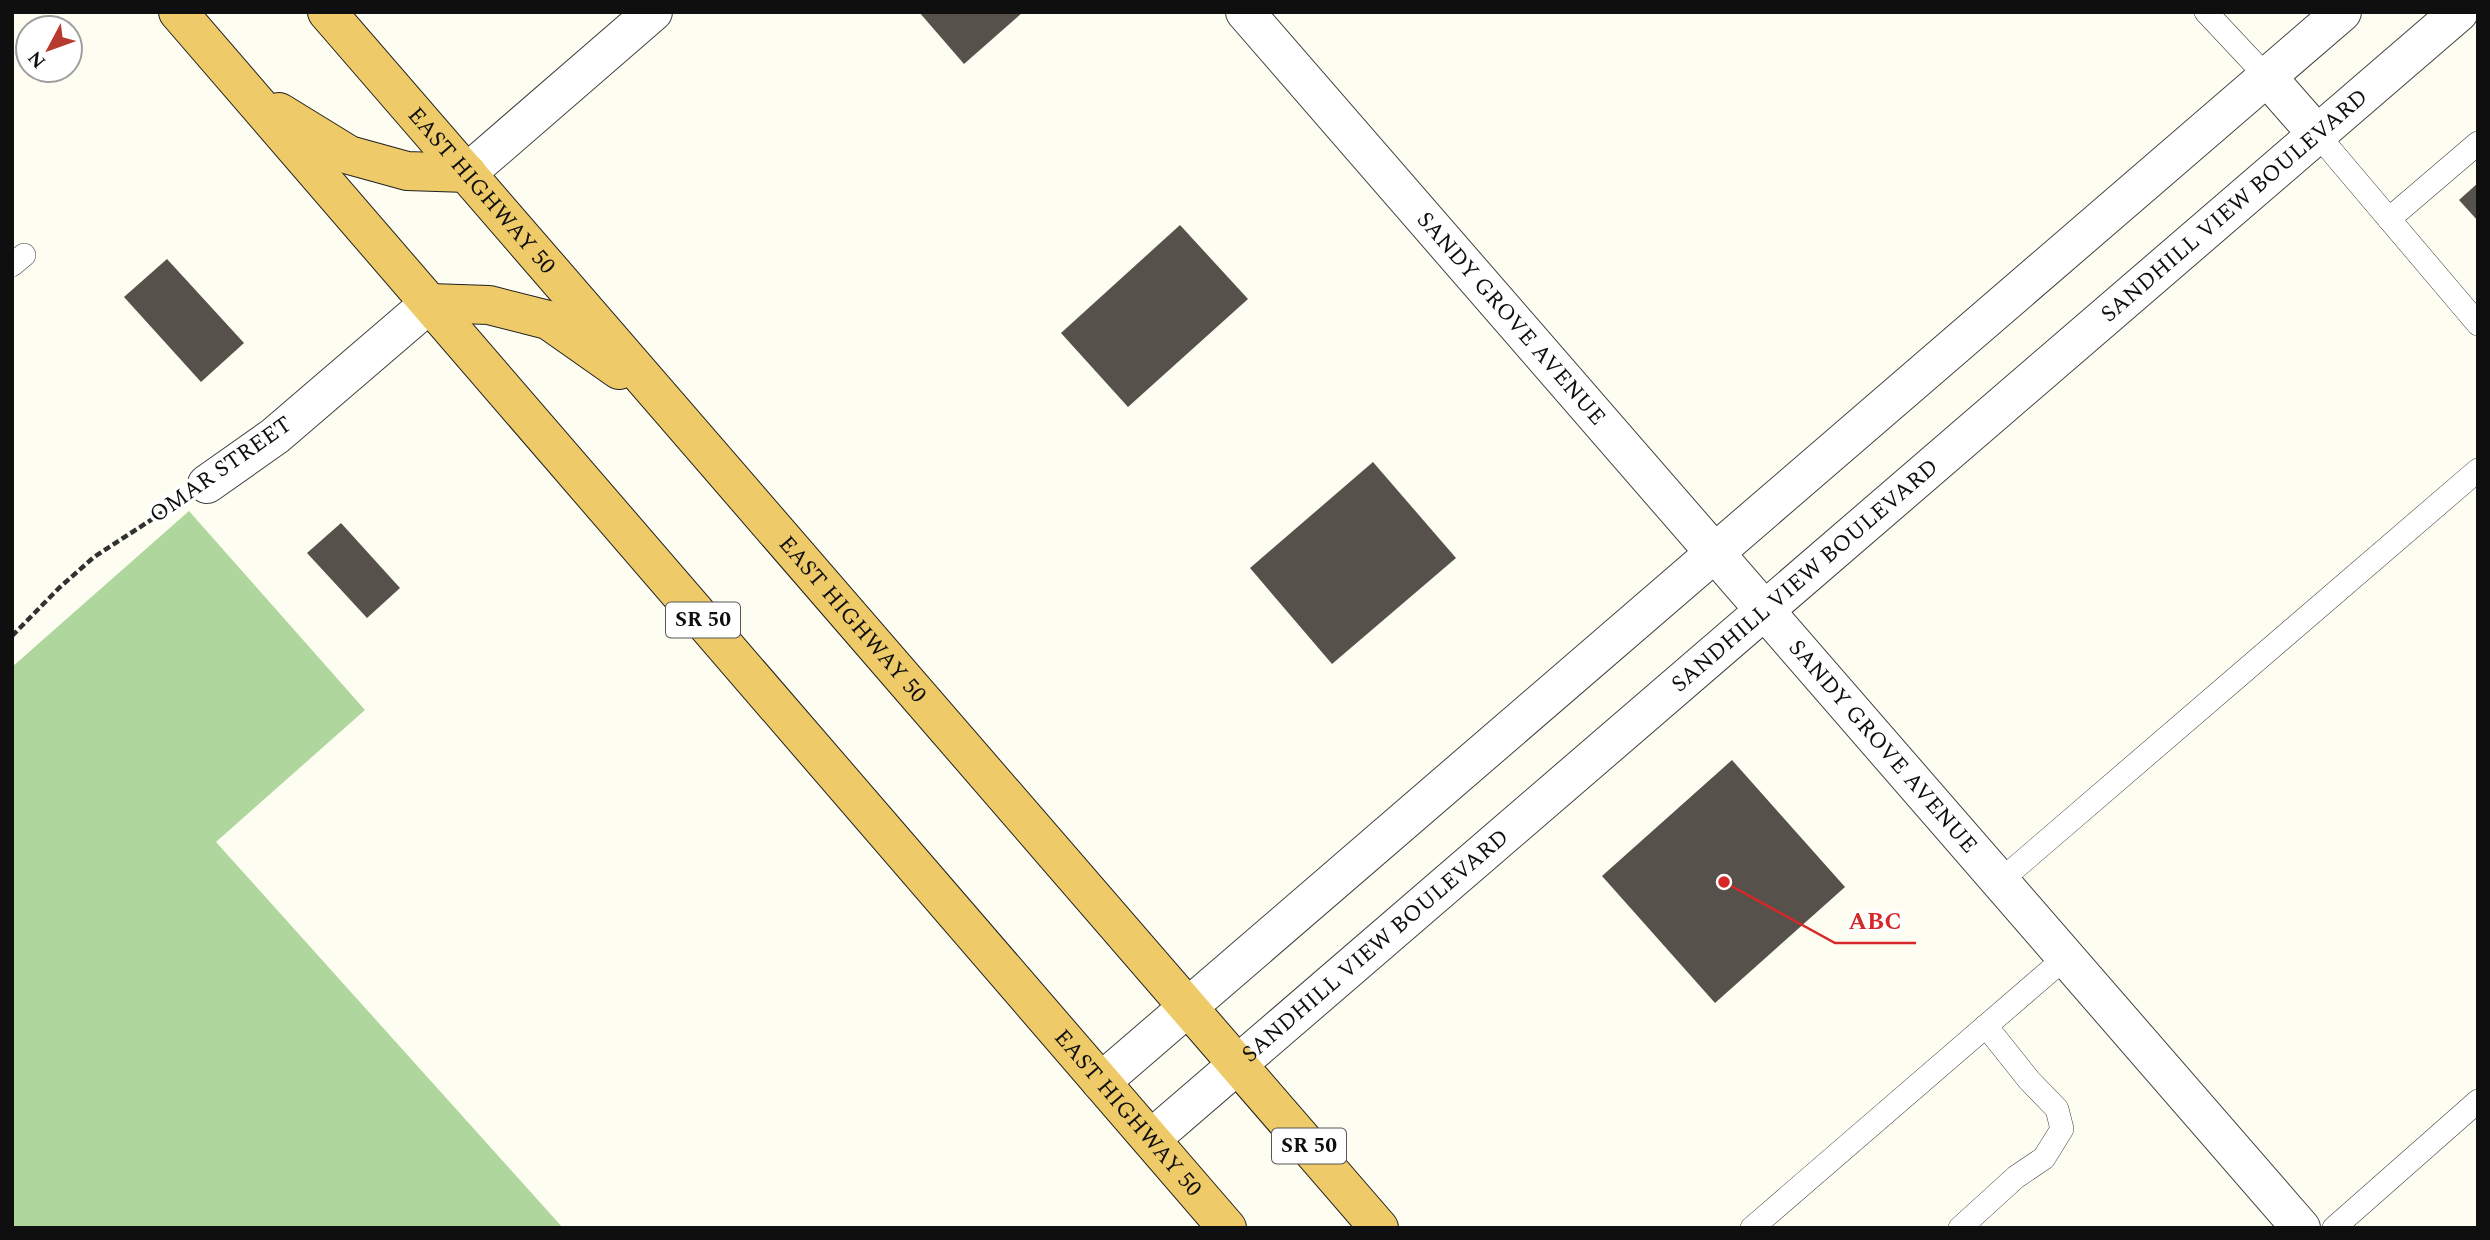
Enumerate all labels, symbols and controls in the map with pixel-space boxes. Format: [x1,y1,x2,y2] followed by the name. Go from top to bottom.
[14,14,84,84] north arrow
[21,44,53,75] text: N
[2093,80,2376,331] street label: SANDHILL VIEW BOULEVARD
[399,99,564,282] street label: EAST HIGHWAY 50
[1408,204,1614,433] street label: SANDY GROVE AVENUE
[143,408,299,532] street label: OMAR STREET
[1663,450,1946,701] street label: SANDHILL VIEW BOULEVARD
[770,528,935,711] street label: EAST HIGHWAY 50
[666,602,740,638] road number: SR 50
[1780,632,1986,862] street label: SANDY GROVE AVENUE
[1234,820,1517,1071] street label: SANDHILL VIEW BOULEVARD
[1835,898,1916,943] callout: ABC
[1848,904,1902,940] text: ABC
[1045,1021,1210,1205] street label: EAST HIGHWAY 50
[1272,1128,1346,1164] road number: SR 50

